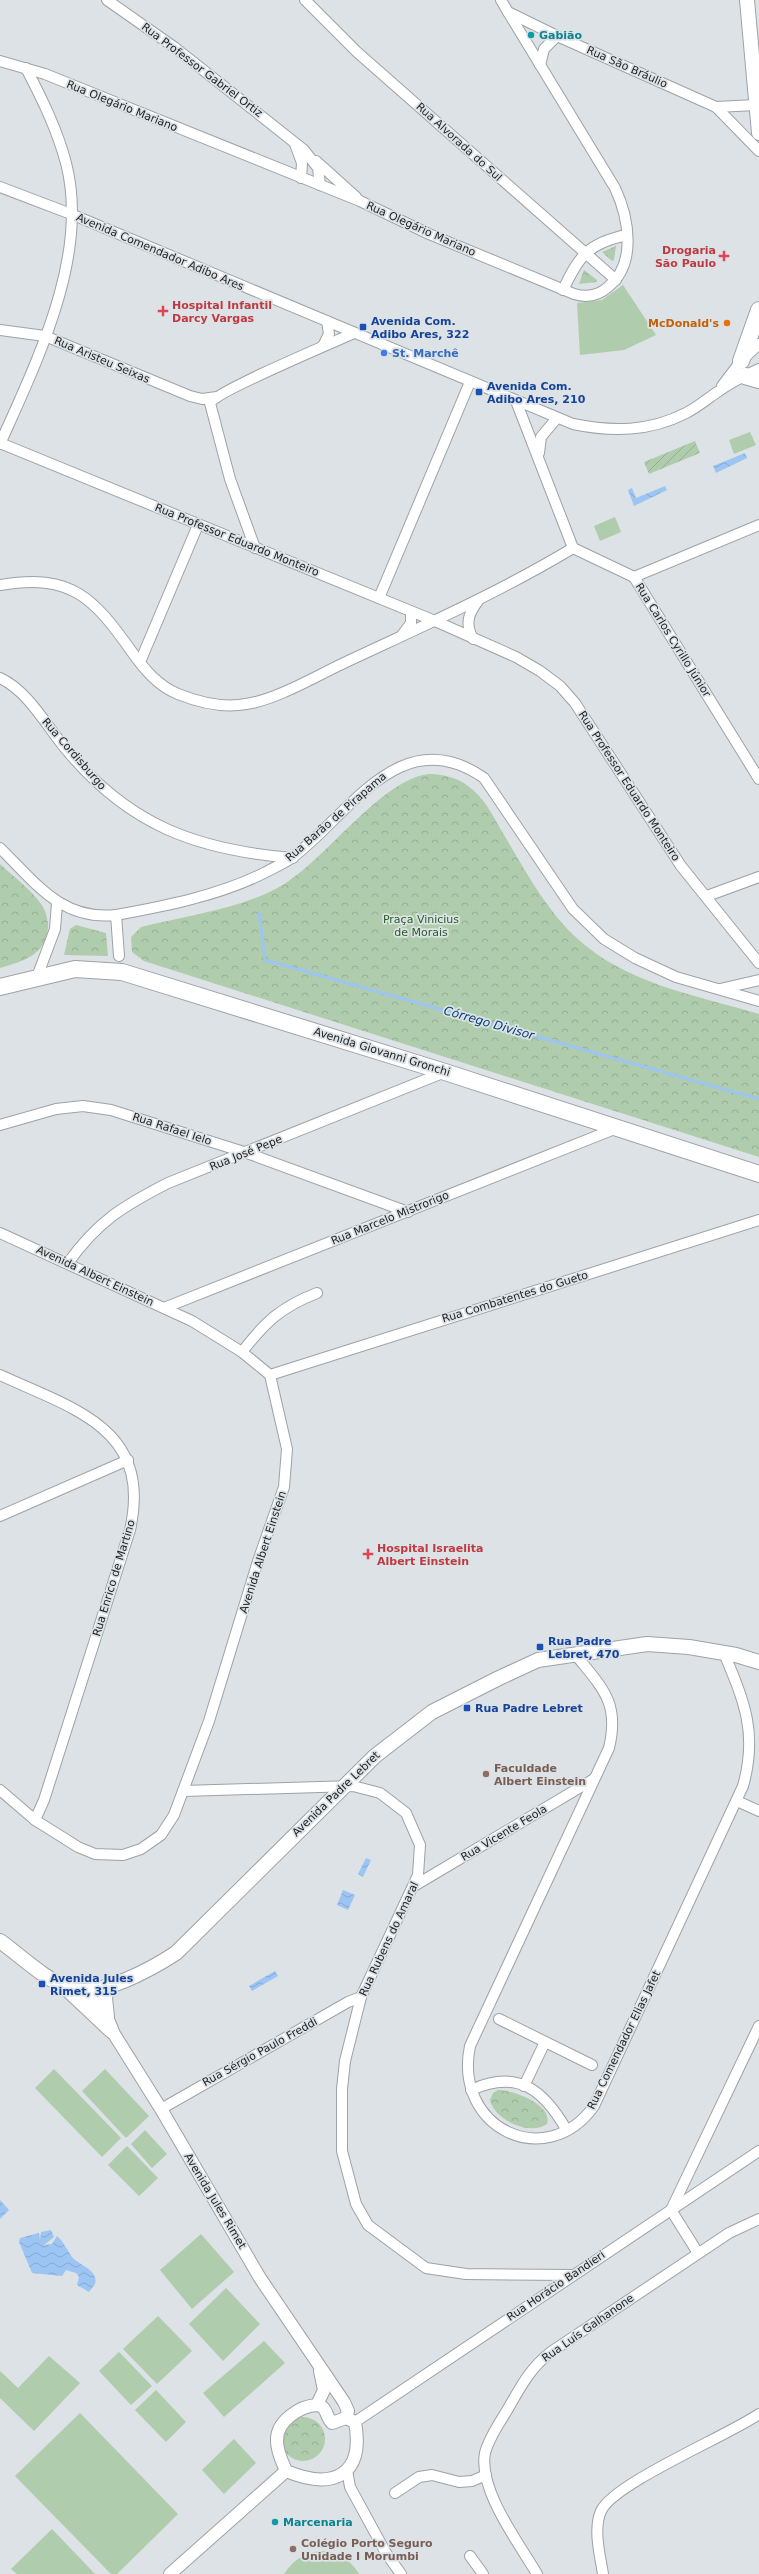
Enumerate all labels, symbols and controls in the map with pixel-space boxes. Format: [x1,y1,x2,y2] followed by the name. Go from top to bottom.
[139,20,265,120] street label: Rua Professor Gabriel Ortiz
[539,29,583,42] place label: Gabião
[526,30,536,40] marker: Gabião
[585,43,670,91] street label: Rua São Bráulio
[65,78,180,134] street label: Rua Olegário Mariano
[413,100,505,184] street label: Rua Alvorada do Sul
[364,199,478,259] street label: Rua Olegário Mariano
[74,211,246,293] street label: Avenida Comendador Adibo Ares
[655,244,716,270] place label: Drogaria São Paulo
[719,251,729,261] marker: Drogaria São Paulo
[172,299,272,325] place label: Hospital Infantil Darcy Vargas
[157,305,169,317] marker: Hospital Infantil Darcy Vargas
[371,315,469,341] place label: Avenida Com. Adibo Ares, 322
[648,317,719,330] place label: McDonald's
[722,318,732,328] marker: McDonald's
[358,322,368,332] marker: Avenida Com. Adibo Ares, 322
[52,334,152,386] street label: Rua Aristeu Seixas
[392,347,459,360] place label: St. Marchê
[379,348,389,358] marker: St. Marchê
[487,380,586,406] place label: Avenida Com. Adibo Ares, 210
[474,387,484,397] marker: Avenida Com. Adibo Ares, 210
[153,501,321,579] street label: Rua Professor Eduardo Monteiro
[633,581,714,700] street label: Rua Carlos Cyrillo Júnior
[576,709,683,864] street label: Rua Professor Eduardo Monteiro
[39,715,109,793] street label: Rua Cordisburgo
[283,770,389,864] street label: Rua Barão de Pirapama
[383,913,459,939] park label: Praça Vinicius de Morais
[442,1003,537,1043] water label: Córrego Divisor
[312,1025,452,1079] street label: Avenida Giovanni Gronchi
[131,1110,213,1148] street label: Rua Rafael Ielo
[208,1132,284,1173] street label: Rua José Pepe
[329,1188,451,1248] street label: Rua Marcelo Mistrorigo
[34,1243,156,1309] street label: Avenida Albert Einstein
[440,1268,590,1325] street label: Rua Combatentes do Gueto
[237,1489,289,1615] street label: Avenida Albert Einstein
[90,1518,138,1638] street label: Rua Enrico de Martino
[377,1542,483,1568] place label: Hospital Israelita Albert Einstein
[362,1548,374,1560] marker: Hospital Israelita Albert Einstein
[548,1635,620,1661] place label: Rua Padre Lebret, 470
[535,1642,545,1652] marker: Rua Padre Lebret, 470
[475,1702,583,1715] place label: Rua Padre Lebret
[462,1703,472,1713] marker: Rua Padre Lebret
[289,1748,383,1839] street label: Avenida Padre Lebret
[494,1762,586,1788] place label: Faculdade Albert Einstein
[481,1769,491,1779] marker: Faculdade Albert Einstein
[459,1802,549,1864] street label: Rua Vicente Feola
[357,1880,421,1998] street label: Rua Rubens do Amaral
[585,1968,664,2111] street label: Rua Comendador Elias Jafet
[50,1972,134,1998] place label: Avenida Jules Rimet, 315
[37,1979,47,1989] marker: Avenida Jules Rimet, 315
[200,2015,320,2089] street label: Rua Sérgio Paulo Freddi
[181,2151,249,2252] street label: Avenida Jules Rimet
[504,2248,608,2324] street label: Rua Horácio Bandieri
[540,2291,637,2365] street label: Rua Luís Galhanone
[283,2516,353,2529] place label: Marcenaria
[270,2517,280,2527] marker: Marcenaria
[301,2537,433,2563] place label: Colégio Porto Seguro Unidade I Morumbi
[288,2544,298,2554] marker: Colégio Porto Seguro Unidade I Morumbi

